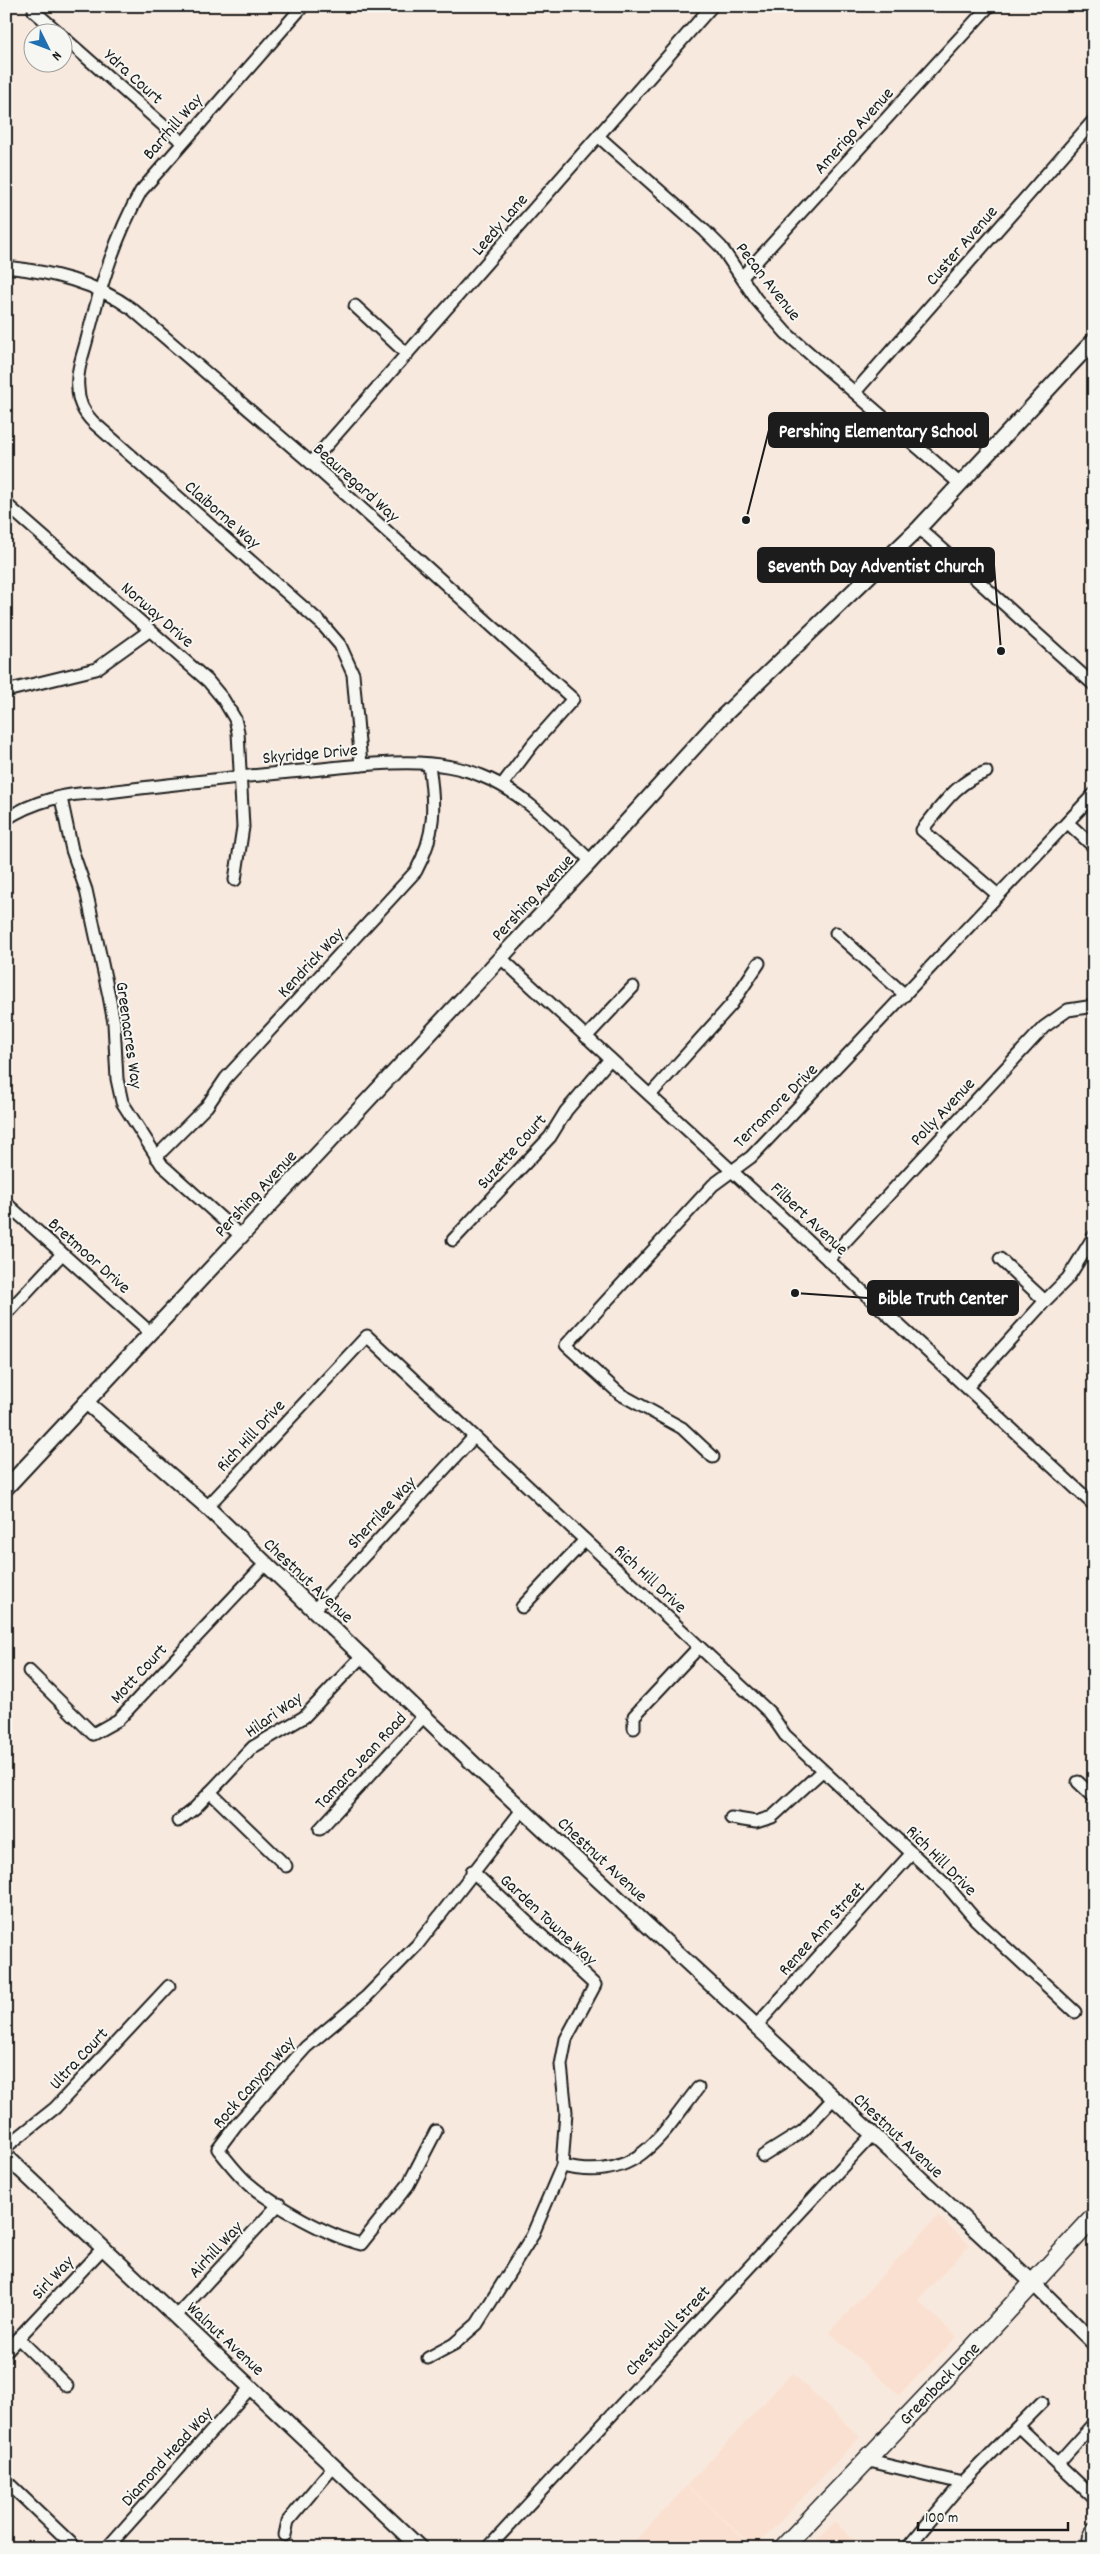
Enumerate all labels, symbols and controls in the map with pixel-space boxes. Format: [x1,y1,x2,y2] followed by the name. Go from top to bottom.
[22,22,72,72] north arrow
[97,44,168,112] street label: Ydra Court
[46,46,66,65] text: N
[809,83,901,181] street label: Amerigo Avenue
[138,88,210,166] street label: Barrhill Way
[467,189,535,262] street label: Leedy Lane
[921,201,1005,292] street label: Custer Avenue
[728,238,806,327] street label: Pecan Avenue
[769,413,988,447] callout: Pershing Elementary School
[779,420,978,447] text: Pershing Elementary School
[307,438,405,530] street label: Beauregard Way
[178,476,265,557] street label: Claiborne Way
[758,548,994,582] callout: Seventh Day Adventist Church
[768,555,985,582] text: Seventh Day Adventist Church
[114,577,198,655] street label: Norway Drive
[261,739,359,772] street label: Skyridge Drive
[487,849,581,948] street label: Pershing Avenue
[273,923,351,1004] street label: Kendrick Way
[108,980,148,1091] street label: Greenacres Way
[729,1059,825,1155] street label: Terramore Drive
[906,1073,982,1152] street label: Polly Avenue
[472,1109,554,1196] street label: Suzette Court
[210,1145,304,1244] street label: Pershing Avenue
[764,1177,853,1262] street label: Filbert Avenue
[41,1213,135,1301] street label: Bretmoor Drive
[868,1281,1018,1315] callout: Bible Truth Center
[878,1287,1009,1314] text: Bible Truth Center
[211,1395,292,1479] street label: Rich Hill Drive
[343,1471,424,1556] street label: Sherrilee Way
[257,1533,358,1630] street label: Chestnut Avenue
[607,1539,691,1620] street label: Rich Hill Drive
[105,1639,174,1710] street label: Mott Court
[240,1687,309,1745] street label: Hilari Way
[310,1708,413,1816] street label: Tamara Jean Road
[551,1812,652,1909] street label: Chestnut Avenue
[899,1821,981,1903] street label: Rich Hill Drive
[493,1869,602,1973] street label: Garden Towne Way
[774,1877,872,1982] street label: Renee Ann Street
[44,2023,115,2096] street label: Ultra Court
[208,2032,302,2135] street label: Rock Canyon Way
[847,2088,948,2185] street label: Chestnut Avenue
[184,2216,250,2285] street label: Airhill Way
[27,2251,81,2306] street label: Sirl Way
[620,2281,718,2383] street label: Chestwall Street
[180,2297,269,2383] street label: Walnut Avenue
[895,2338,987,2432] street label: Greenback Lane
[116,2402,220,2513] street label: Diamond Head Way
[918,2499,1068,2531] scale bar
[925,2508,958,2530] text: 100 m

